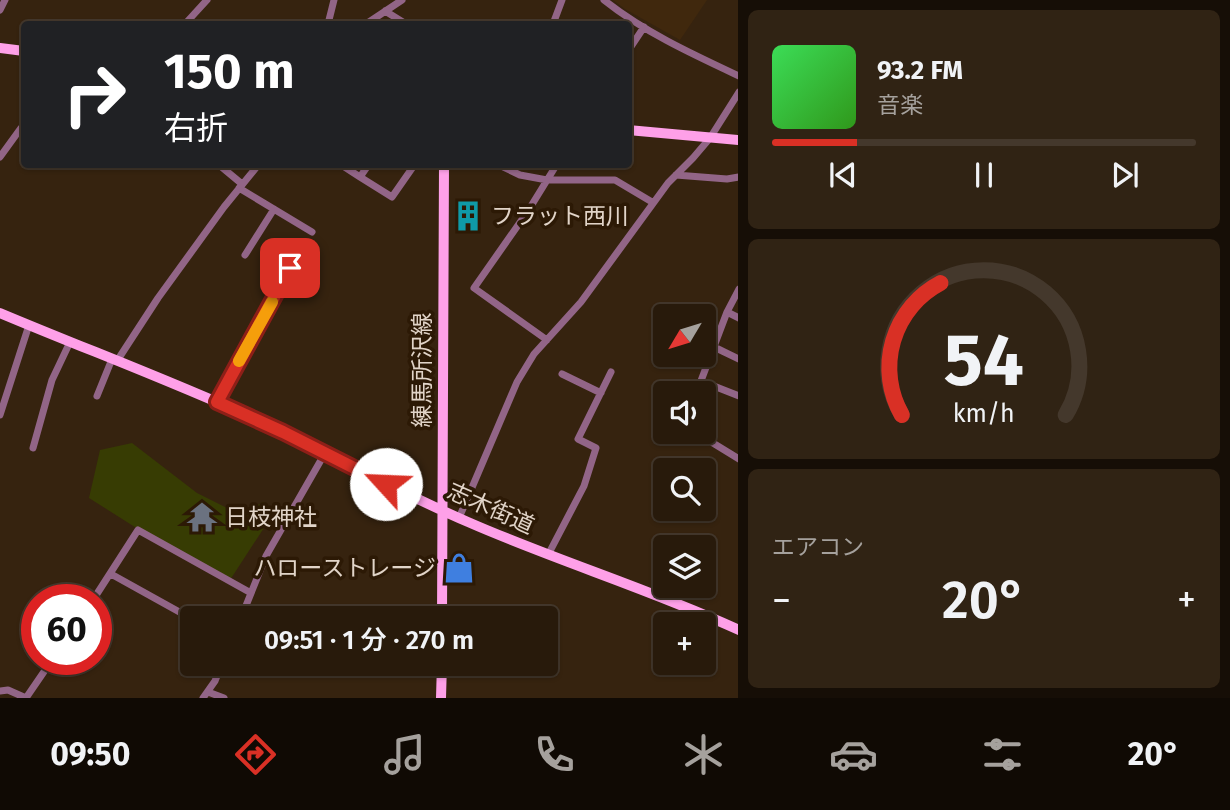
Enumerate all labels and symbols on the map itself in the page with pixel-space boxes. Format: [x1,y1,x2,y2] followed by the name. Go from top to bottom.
[451,199,485,233] building icon: フラット西川
[491,202,629,230] place label: フラット西川
[260,238,320,298] pin
[653,304,716,368] north arrow
[408,313,436,428] street label: 練馬所沢線
[349,447,423,521] position arrow
[443,477,539,539] street label: 志木街道
[185,500,219,534] temple icon: 日枝神社
[225,503,317,531] place label: 日枝神社
[442,551,476,585] shop icon: ハローストレージ
[254,554,436,582] place label: ハローストレージ
[21,584,112,675] speed limit sign: 60

